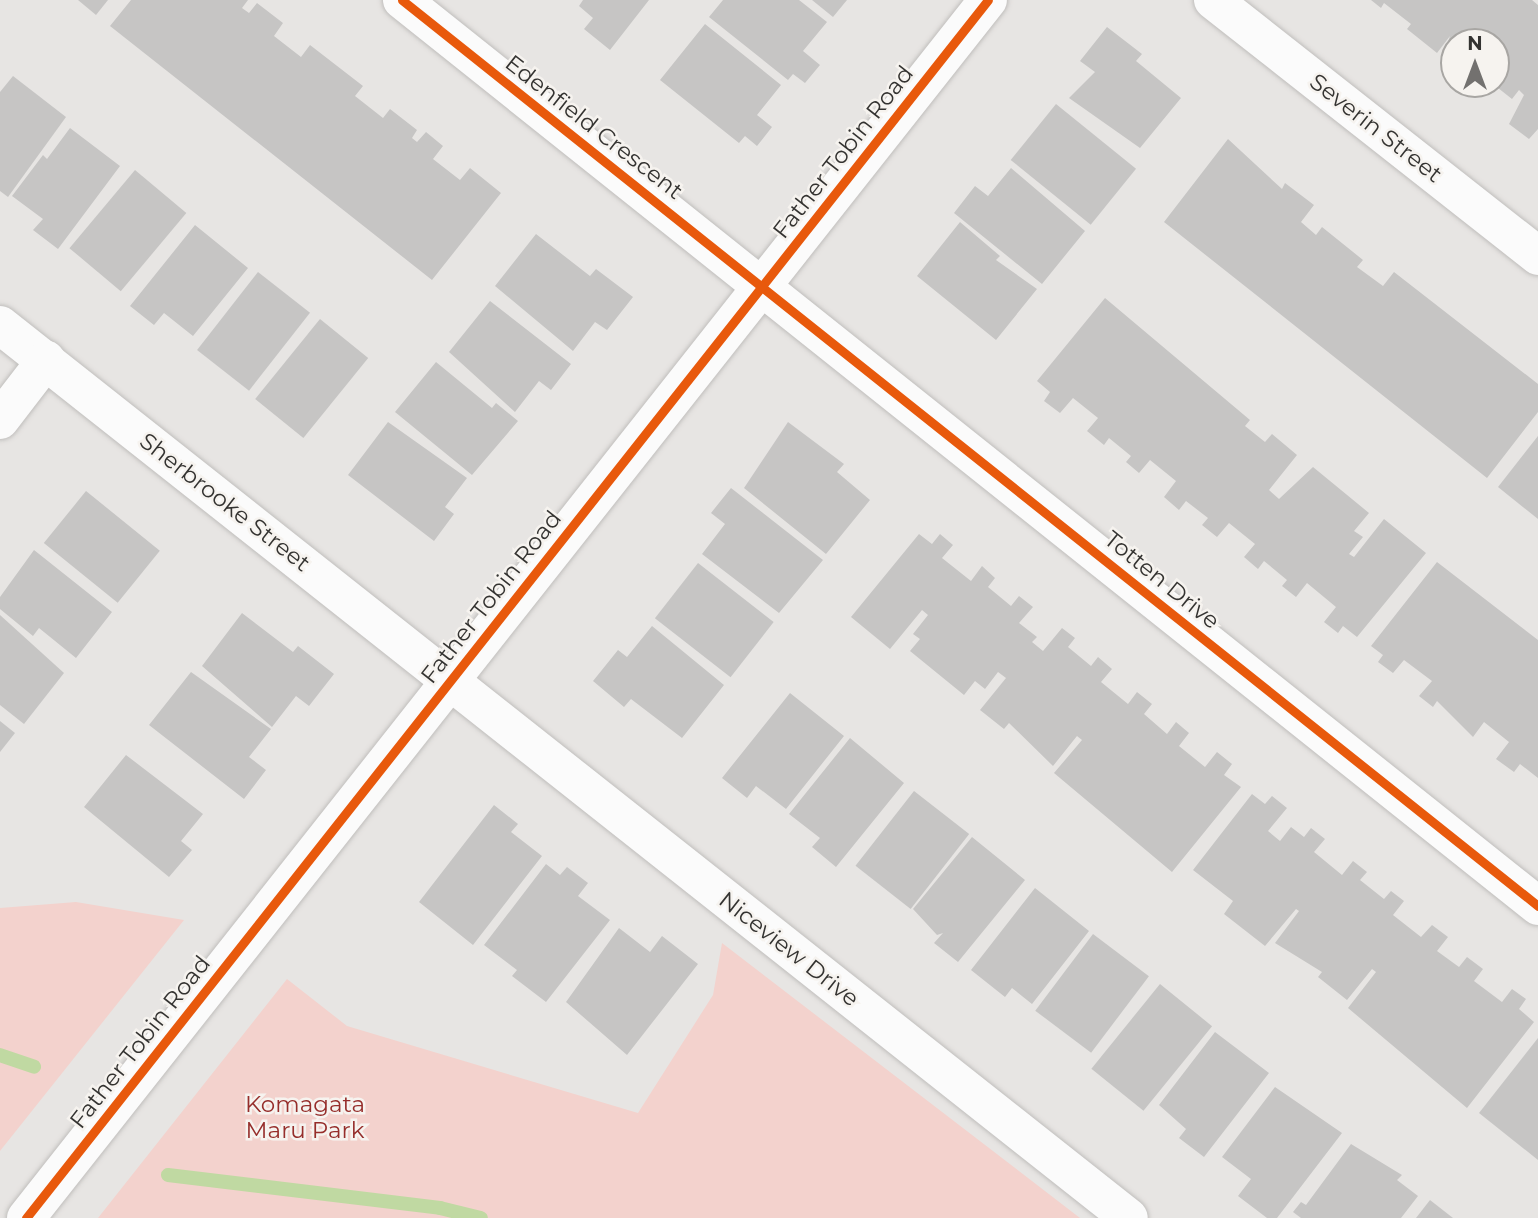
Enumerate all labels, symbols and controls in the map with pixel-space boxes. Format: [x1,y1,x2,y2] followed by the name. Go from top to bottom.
[1440,28,1510,98] north arrow
[1467,32,1483,55] text: N
[500,49,688,205] street label: Edenfield Crescent
[767,60,919,244] street label: Father Tobin Road
[1304,68,1448,188] street label: Severin Street
[134,427,316,577] street label: Sherbrooke Street
[415,505,567,689] street label: Father Tobin Road
[1099,525,1225,635] street label: Totten Drive
[713,886,865,1012] street label: Niceview Drive
[64,950,216,1134] street label: Father Tobin Road
[245,1090,365,1144] park label: Komagata Maru Park

